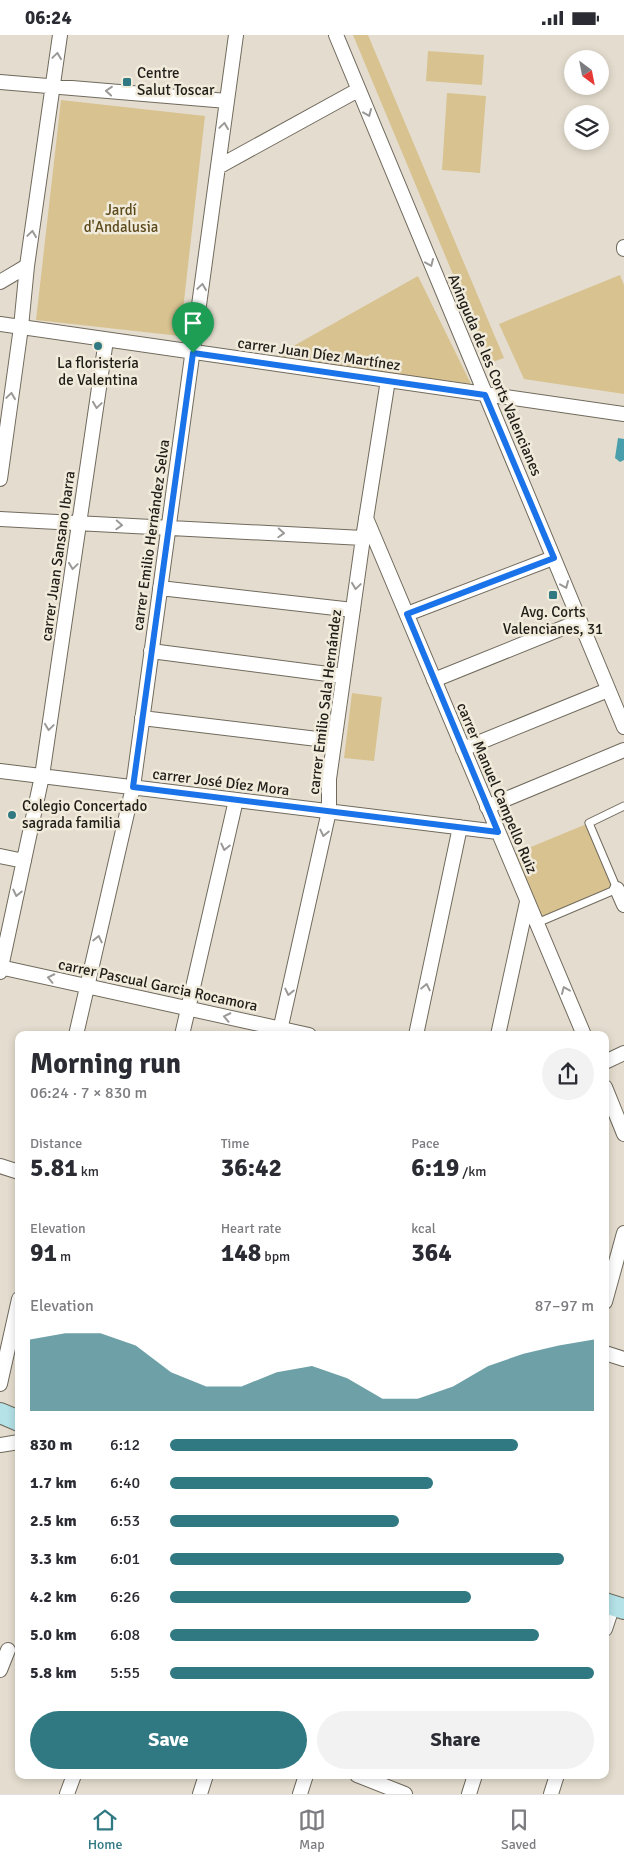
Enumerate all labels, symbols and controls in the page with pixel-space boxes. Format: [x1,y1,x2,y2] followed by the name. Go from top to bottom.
[25,6,72,30] text: 06:24
[564,50,609,95] north arrow
[564,50,609,150] map controls
[51,52,62,60] one-way arrow
[137,64,215,99] place label: Centre Salut Toscar
[121,76,133,88] marker: Centre Salut Toscar
[105,86,113,97] one-way arrow
[564,105,609,150] button: layers
[362,108,372,116] one-way arrow
[218,121,229,129] one-way arrow
[84,201,158,236] park label: Jardí d'Andalusia
[26,230,37,238] one-way arrow
[425,258,435,266] one-way arrow
[444,271,546,479] street label: Avinguda de les Corts Valencianes
[196,282,207,290] one-way arrow
[172,302,214,353] pin
[179,309,207,337] icon: arrive
[236,334,402,374] street label: carrer Juan Díez Martínez
[92,340,104,352] marker: La floristería de Valentina
[57,354,139,389] place label: La floristería de Valentina
[6,391,16,400] one-way arrow
[92,401,102,410] one-way arrow
[129,438,173,632] street label: carrer Emilio Hernández Selva
[37,470,79,642] street label: carrer Juan Sansano Ibarra
[115,519,123,530] one-way arrow
[277,528,285,539] one-way arrow
[68,562,79,570] one-way arrow
[558,580,569,589] one-way arrow
[351,582,362,590] one-way arrow
[547,589,559,601] marker: Avg. Corts Valencianes, 31
[503,603,603,638] place label: Avg. Corts Valencianes, 31
[305,608,345,796] street label: carrer Emilio Sala Hernández
[453,700,541,877] street label: carrer Manuel Campello Ruiz
[45,722,55,731] one-way arrow
[151,765,291,799] street label: carrer José Díez Mora
[22,797,148,832] place label: Colegio Concertado sagrada familia
[6,809,18,821] marker: Colegio Concertado sagrada familia
[319,829,330,838] one-way arrow
[220,843,231,852] one-way arrow
[12,888,23,897] one-way arrow
[92,934,103,943] one-way arrow
[57,955,259,1015] street label: carrer Pascual Garcia Rocamora
[47,974,56,984] one-way arrow
[420,983,431,992] one-way arrow
[560,986,571,995] one-way arrow
[284,988,295,997] one-way arrow
[223,1012,232,1023] one-way arrow
[30,1047,181,1081] text: Morning run
[542,1048,594,1100] button: share
[30,1083,147,1103] text: 06:24 · 7 × 830 m
[30,1135,82,1152] text: Distance
[221,1135,250,1152] text: Time
[411,1135,440,1152] text: Pace
[30,1152,78,1183] text: 5.81
[221,1152,282,1183] text: 36:42
[411,1152,459,1183] text: 6:19
[78,1163,99,1180] text: km
[459,1163,486,1180] text: /km
[30,1220,86,1237] text: Elevation
[221,1220,281,1237] text: Heart rate
[411,1220,436,1237] text: kcal
[30,1237,57,1268] text: 91
[221,1237,261,1268] text: 148
[411,1237,452,1268] text: 364
[57,1248,71,1265] text: m
[261,1248,290,1265] text: bpm
[30,1296,94,1316] text: Elevation
[535,1296,594,1316] text: 87–97 m
[30,1435,72,1455] text: 830 m
[110,1435,140,1455] text: 6:12
[30,1473,77,1493] text: 1.7 km
[110,1473,140,1493] text: 6:40
[30,1511,77,1531] text: 2.5 km
[110,1511,140,1531] text: 6:53
[30,1549,77,1569] text: 3.3 km
[110,1549,140,1569] text: 6:01
[30,1587,77,1607] text: 4.2 km
[110,1587,140,1607] text: 6:26
[30,1625,77,1645] text: 5.0 km
[110,1625,140,1645] text: 6:08
[30,1663,77,1683] text: 5.8 km
[110,1663,140,1683] text: 5:55
[30,1711,307,1769] button: Save
[317,1711,594,1769] button: Share
[88,1806,123,1853] tab: Home
[298,1806,326,1853] tab: Map
[501,1806,536,1853] tab: Saved

